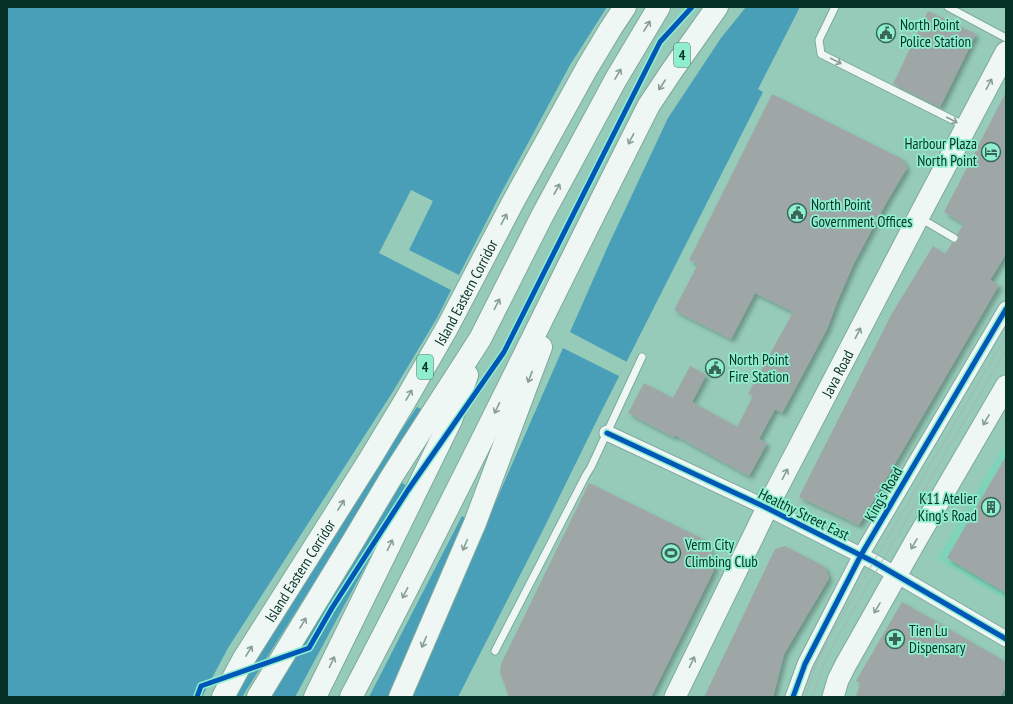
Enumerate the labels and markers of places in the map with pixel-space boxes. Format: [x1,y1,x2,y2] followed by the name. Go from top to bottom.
[900,15,971,51] place label: North Point Police Station
[875,22,897,44] public building icon: North Point Police Station
[904,134,977,170] place label: Harbour Plaza North Point
[980,141,1002,163] hotel icon: Harbour Plaza North Point
[811,195,912,231] place label: North Point Government Offices
[786,202,808,224] public building icon: North Point Government Offices
[729,350,789,386] place label: North Point Fire Station
[704,357,726,379] public building icon: North Point Fire Station
[918,489,978,525] place label: K11 Atelier King’s Road
[980,496,1002,518] building icon: K11 Atelier King’s Road
[684,535,758,571] place label: Verm City Climbing Club
[660,542,682,564] sports icon: Verm City Climbing Club
[909,621,966,657] place label: Tien Lu Dispensary
[884,628,906,650] pharmacy icon: Tien Lu Dispensary

